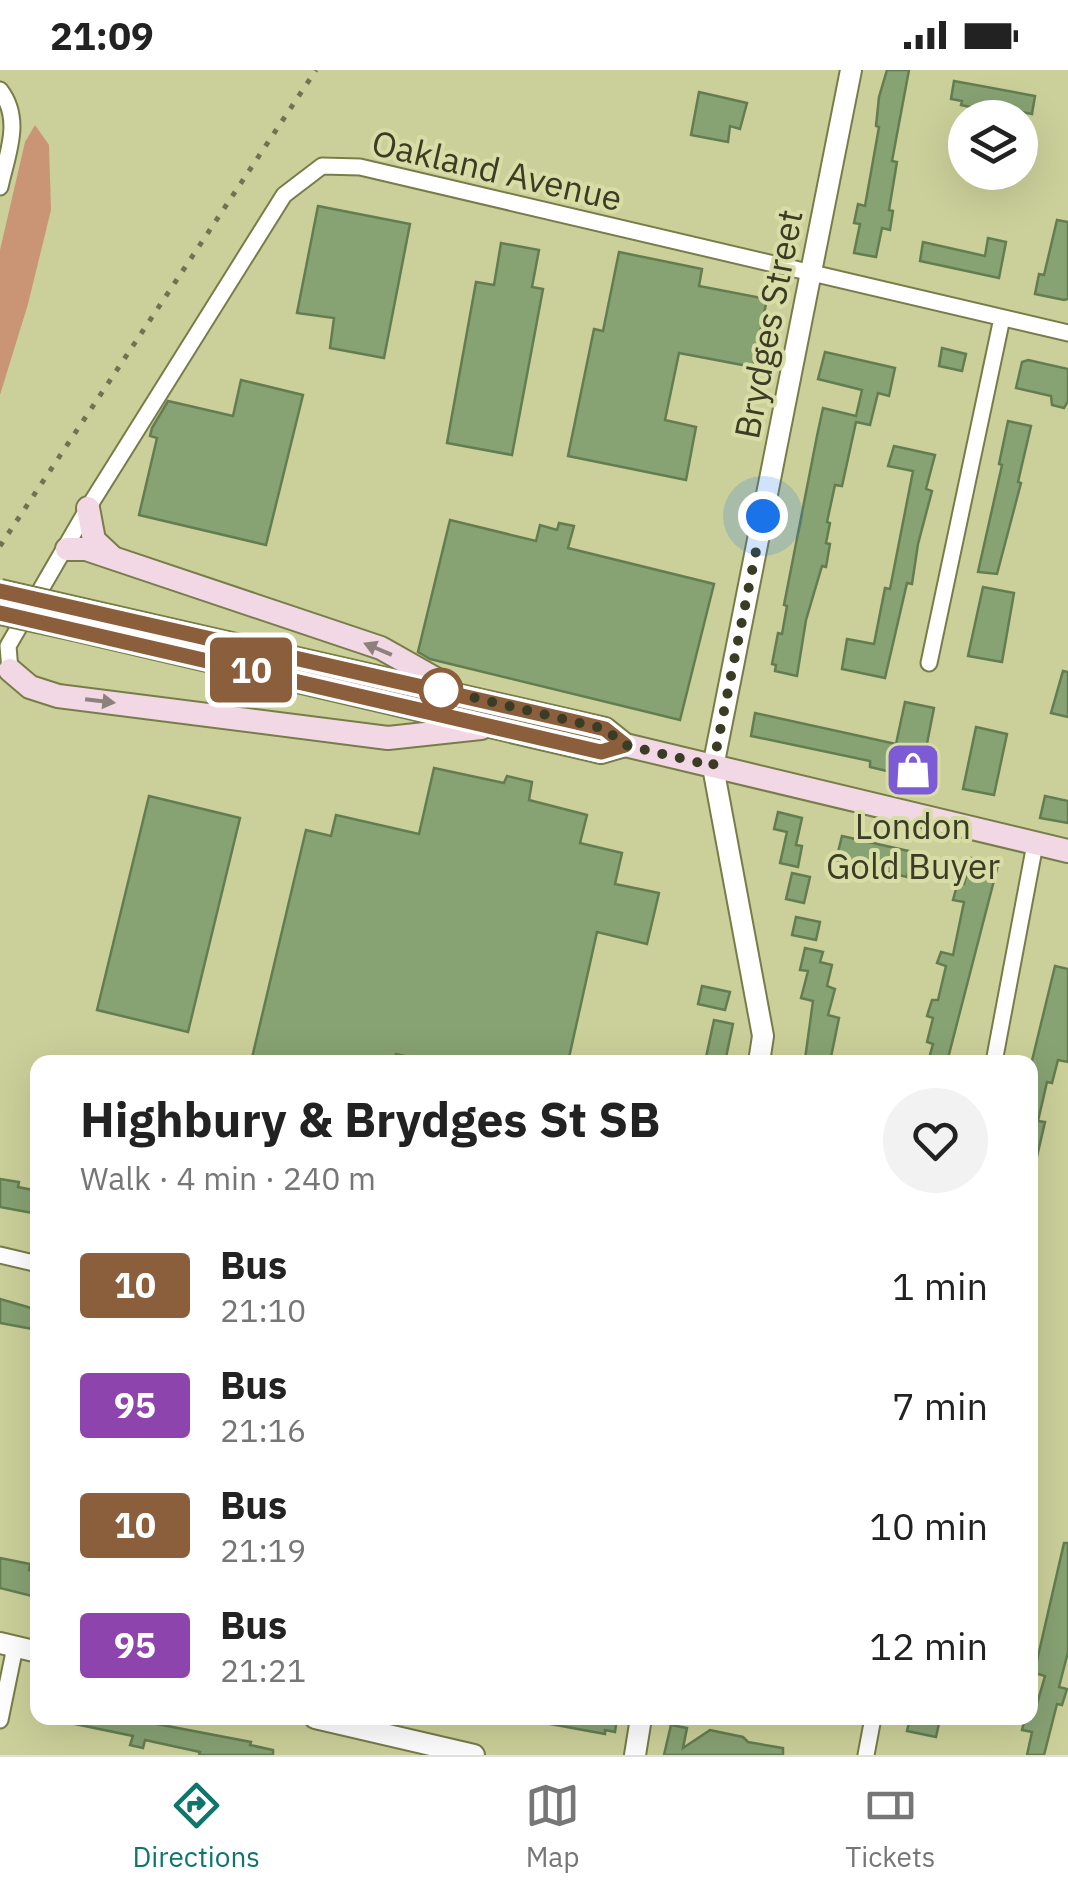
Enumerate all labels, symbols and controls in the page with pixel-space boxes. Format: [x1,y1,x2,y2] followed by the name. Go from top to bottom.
[50,11,154,60] text: 21:09
[948,100,1038,190] map controls
[948,100,1038,190] button: layers
[367,119,627,221] street label: Oakland Avenue
[723,206,813,442] street label: Brydges Street
[738,491,788,541] your location
[206,638,296,702] line badge: 10
[363,640,393,656] one-way arrow
[230,647,272,693] text: 10
[420,669,462,711] unlabelled marker
[84,693,116,709] one-way arrow
[883,740,943,800] shop icon: London Gold Buyer
[826,803,1000,889] place label: London Gold Buyer
[80,1088,660,1150] text: Highbury & Brydges St SB
[883,1088,988,1193] button: heart
[80,1157,376,1199] text: Walk · 4 min · 240 m
[220,1240,287,1289] text: Bus
[892,1261,988,1310] text: 1 min
[114,1262,156,1308] text: 10
[220,1289,306,1331] text: 21:10
[220,1360,287,1409] text: Bus
[892,1381,988,1430] text: 7 min
[114,1382,156,1428] text: 95
[220,1409,306,1451] text: 21:16
[220,1480,287,1529] text: Bus
[869,1501,988,1550] text: 10 min
[114,1502,156,1548] text: 10
[220,1529,306,1571] text: 21:19
[220,1600,287,1649] text: Bus
[869,1621,988,1670] text: 12 min
[114,1622,156,1668] text: 95
[220,1649,306,1691] text: 21:21
[133,1778,260,1875] tab: Directions
[525,1778,580,1875] tab: Map
[845,1778,935,1875] tab: Tickets

